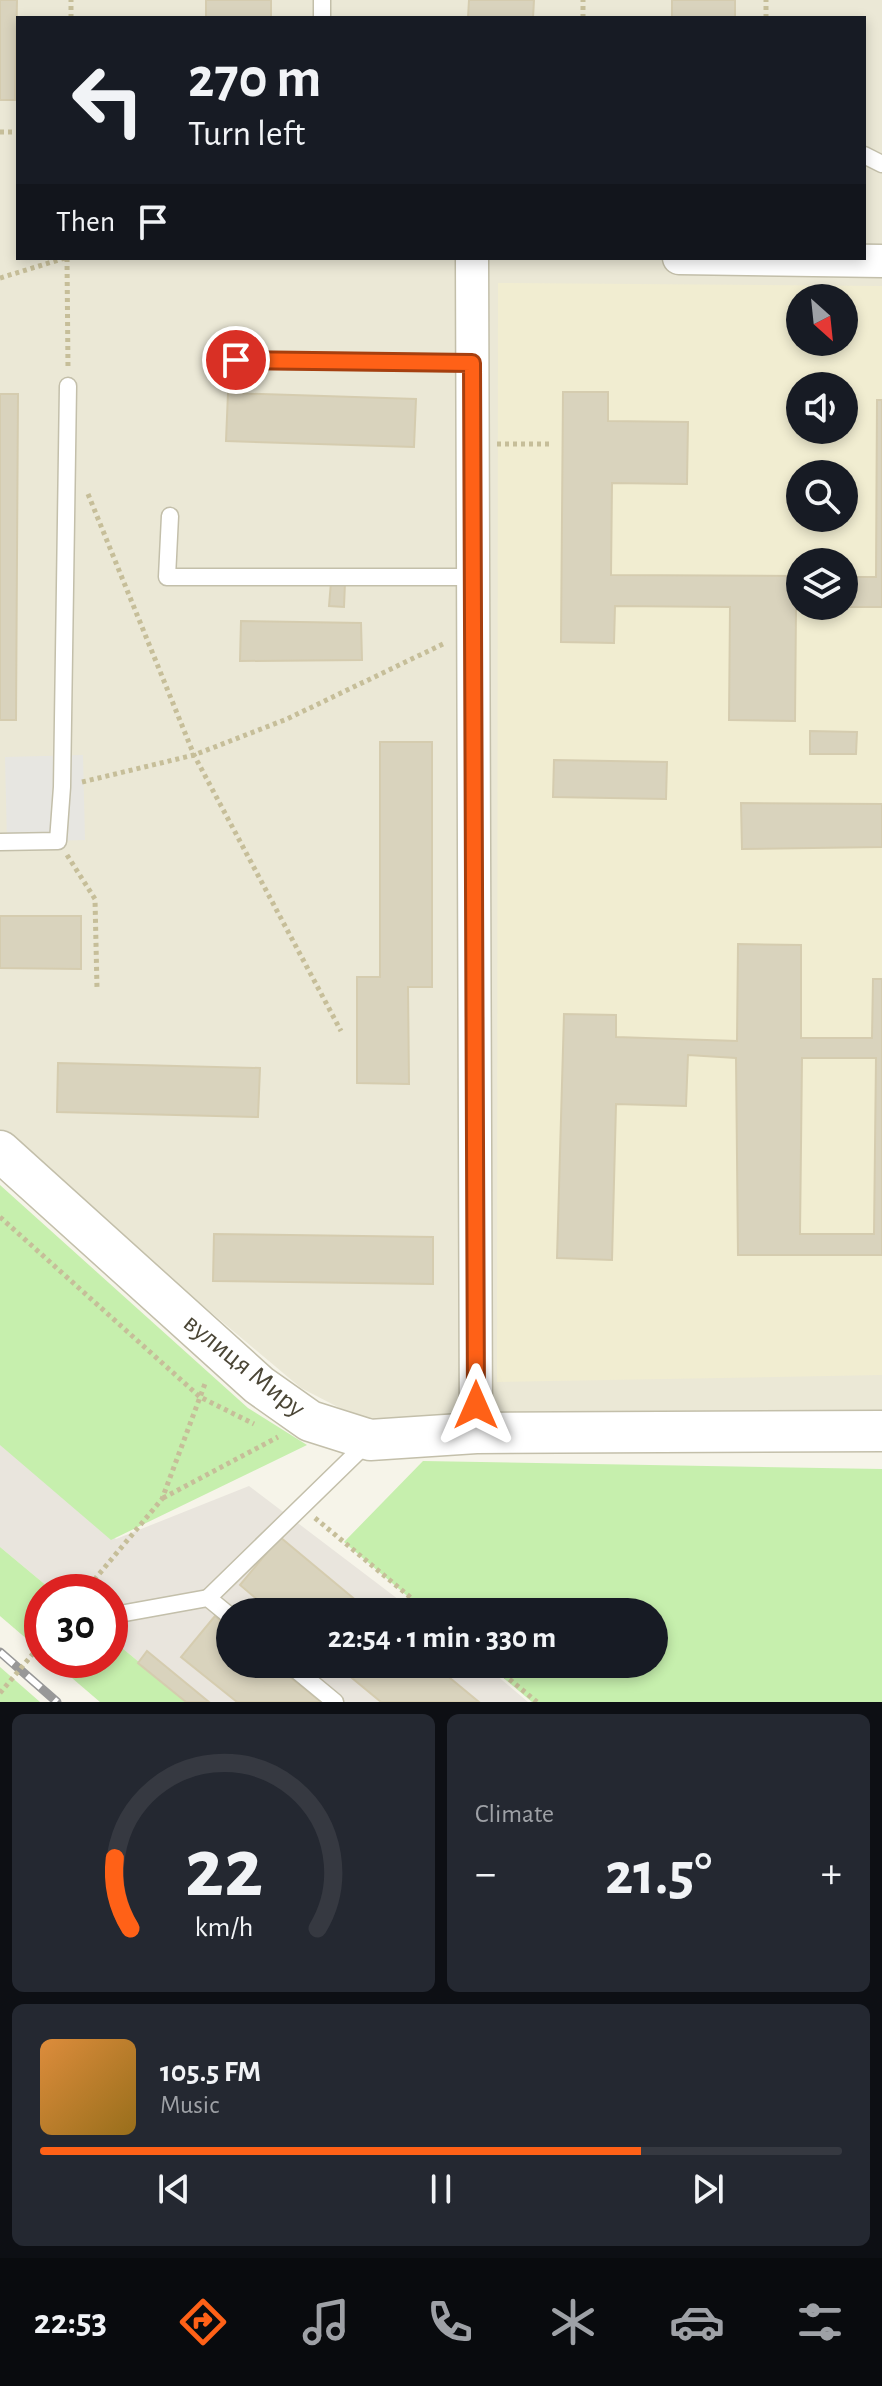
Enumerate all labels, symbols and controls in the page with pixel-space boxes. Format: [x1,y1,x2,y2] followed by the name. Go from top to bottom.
[56,48,160,152] icon: left
[188,51,321,107] text: 270 m
[188,116,305,152] text: Turn left
[131,200,175,244] icon: arrive
[56,207,115,237] text: Then
[786,284,858,356] north arrow
[786,284,858,620] map controls
[202,326,270,394] pin
[214,338,258,382] icon: arrive
[786,372,858,444] button: sound
[786,460,858,532] button: search
[786,548,858,620] button: layers
[178,1309,310,1423] street label: вулиця Миру
[434,1363,518,1447] position arrow
[24,1574,128,1678] speed limit sign: 30
[328,1623,556,1653] text: 22:54 · 1 min · 330 m
[475,1801,554,1827] text: Climate
[184,1828,263,1912] text: 22
[605,1845,712,1905] text: 21.5°
[475,1852,496,1896] text: −
[821,1852,842,1896] text: +
[194,1913,253,1942] text: km/h
[160,2057,261,2087] text: 105.5 FM
[160,2092,219,2118] text: Music
[152,2167,196,2211] icon: previous
[419,2167,463,2211] icon: pause
[686,2167,730,2211] icon: next
[175,2294,231,2350] icon: directions
[298,2294,354,2350] icon: music
[422,2294,478,2350] icon: phone
[545,2294,601,2350] icon: climate
[669,2294,725,2350] icon: car
[792,2294,848,2350] icon: filters
[34,2304,107,2340] text: 22:53

